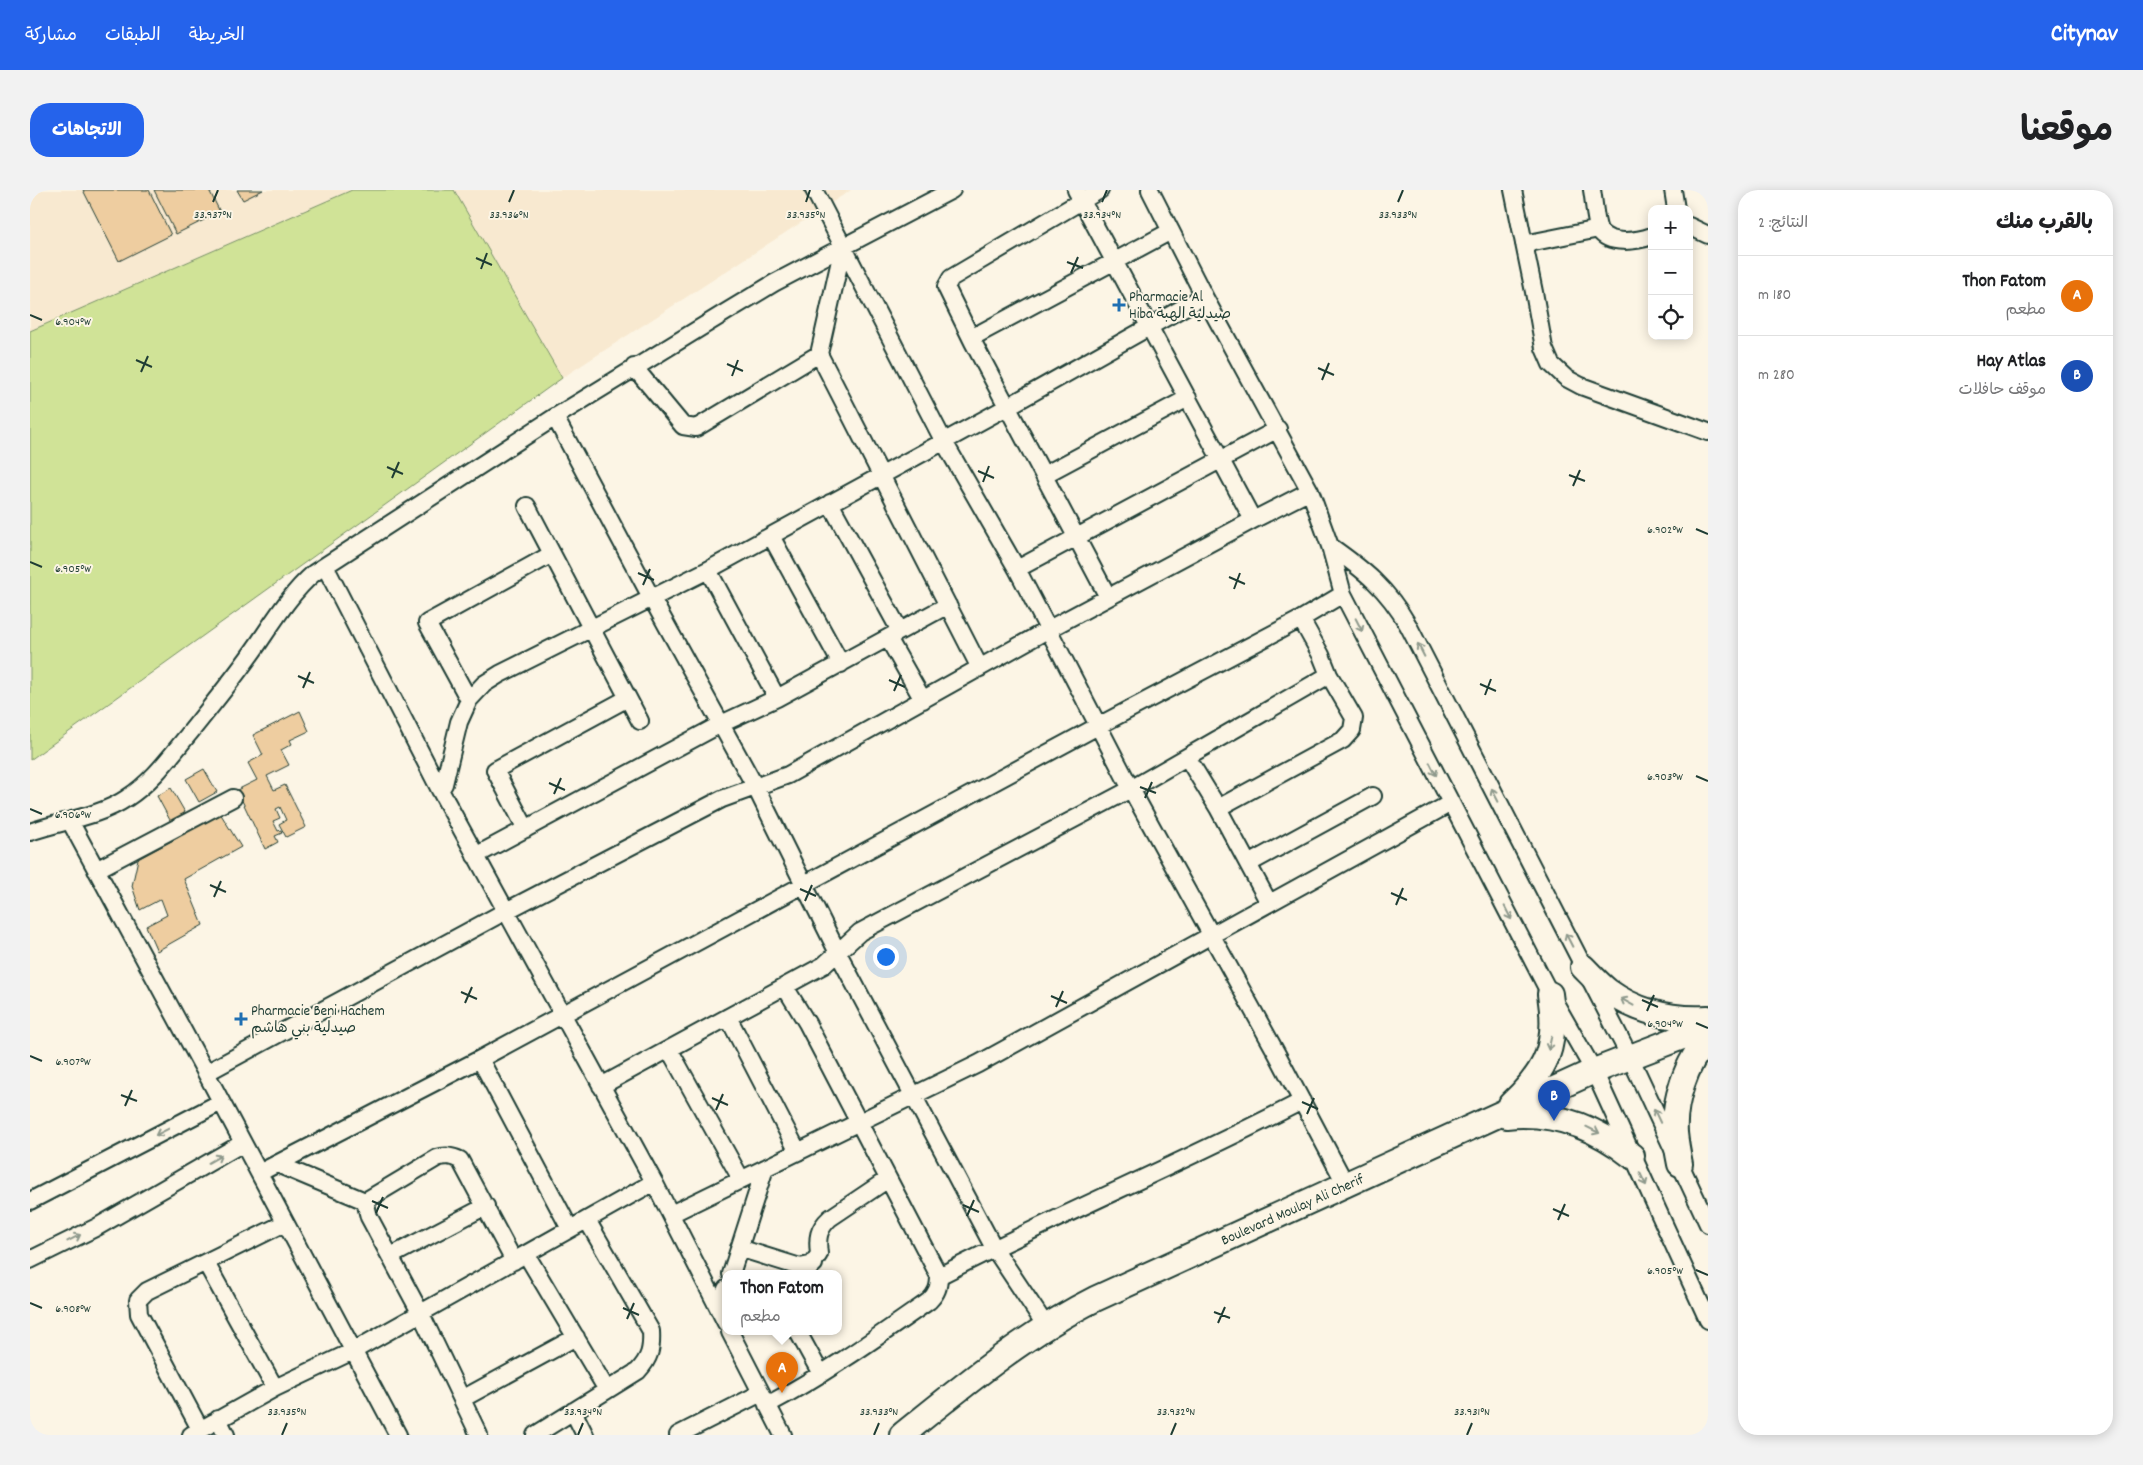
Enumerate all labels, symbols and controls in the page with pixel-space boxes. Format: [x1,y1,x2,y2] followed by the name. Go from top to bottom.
[2051,18,2118,52] text: Citynav
[25,24,77,49] text: مشاركة
[105,24,161,49] text: الطبقات
[189,24,245,49] text: الخريطة
[30,103,144,157] button: الاتجاهات
[2020,108,2113,158] text: موقعنا
[1648,205,1693,340] map controls
[1648,205,1693,250] button: +
[194,207,232,224] text: 33.937°N
[489,207,529,224] text: 33.936°N
[787,207,825,224] text: 33.935°N
[1083,207,1121,224] text: 33.934°N
[1379,207,1417,224] text: 33.933°N
[1996,209,2093,239] text: بالقرب منك
[1758,212,1808,235] text: النتائج: 2
[1648,250,1693,295] button: −
[1962,269,2046,296] text: Thon Fatom
[1758,284,1791,307] text: 180 m
[2073,284,2081,307] text: A
[1129,287,1231,326] place label: Pharmacie Al Hiba صيدلية الهبة
[1648,295,1693,340] button: locate
[1113,299,1125,311] marker: Pharmacie Al Hiba صيدلية الهبة
[2006,299,2046,322] text: مطعم
[55,314,91,331] text: 6.904°W
[1976,349,2046,376] text: Hay Atlas
[1758,364,1795,387] text: 280 m
[2073,364,2081,387] text: B
[1959,379,2046,402] text: موقف حافلات
[1647,522,1683,539] text: 6.902°W
[55,561,91,578] text: 6.905°W
[1354,617,1364,632] one-way arrow
[1416,643,1425,658] one-way arrow
[1429,761,1438,776] one-way arrow
[1647,769,1683,786] text: 6.903°W
[1490,788,1499,803] one-way arrow
[55,807,91,824] text: 6.906°W
[1503,906,1513,921] one-way arrow
[1564,932,1574,947] one-way arrow
[873,944,899,970] your location
[1621,996,1635,1006] one-way arrow
[251,1001,385,1040] place label: Pharmacie Beni Hachem صيدلية بني هاشم
[235,1013,247,1025] marker: Pharmacie Beni Hachem صيدلية بني هاشم
[1647,1016,1683,1033] text: 6.904°W
[1545,1034,1555,1050] one-way arrow
[55,1054,91,1071] text: 6.907°W
[1538,1080,1570,1121] pin: B
[1652,1109,1662,1124] one-way arrow
[1585,1126,1600,1136] one-way arrow
[155,1128,170,1137] one-way arrow
[208,1154,223,1164] one-way arrow
[1218,1169,1368,1252] street label: Boulevard Moulay Ali Cherif
[1639,1171,1648,1186] one-way arrow
[66,1233,81,1243] one-way arrow
[1647,1263,1683,1280] text: 6.905°W
[722,1270,842,1335] popup
[740,1276,824,1303] text: Thon Fatom
[55,1301,91,1318] text: 6.908°W
[740,1306,781,1329] text: مطعم
[766,1352,798,1393] pin: A
[268,1404,306,1421] text: 33.935°N
[564,1404,602,1421] text: 33.934°N
[860,1404,898,1421] text: 33.933°N
[1157,1404,1195,1421] text: 33.932°N
[1454,1404,1490,1421] text: 33.931°N

